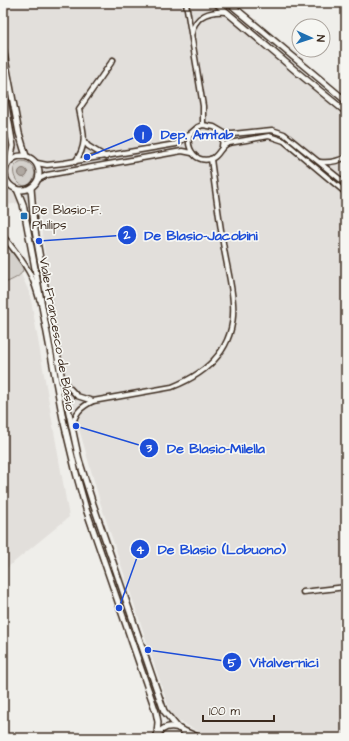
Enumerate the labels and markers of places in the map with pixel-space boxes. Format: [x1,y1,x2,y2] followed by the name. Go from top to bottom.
[133,121,242,147] callout: Dep. Amtab
[32,201,101,234] place label: De Blasio-F. Philips
[19,211,29,221] marker: De Blasio-F. Philips
[117,222,266,248] callout: De Blasio-Jacobini
[139,435,273,461] callout: De Blasio-Milella
[130,536,295,562] callout: De Blasio (Lobuono)
[222,649,327,675] callout: Vitalvernici

